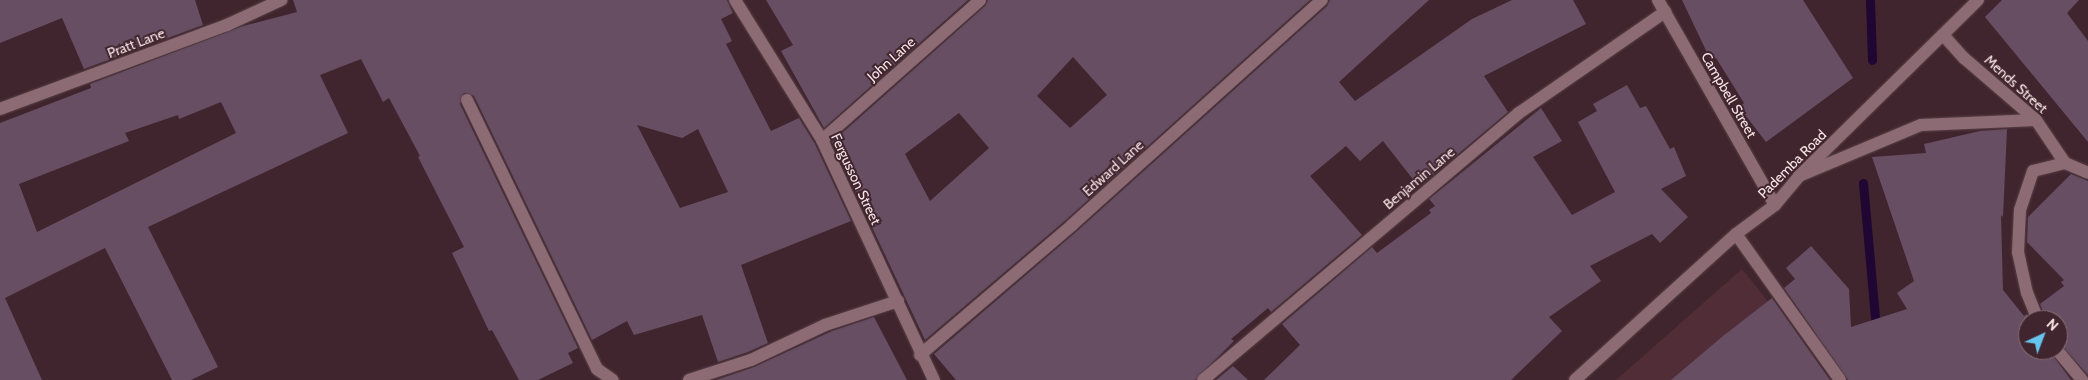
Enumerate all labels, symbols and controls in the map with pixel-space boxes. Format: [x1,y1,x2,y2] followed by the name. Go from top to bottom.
[105,24,167,62] street label: Pratt Lane
[864,33,918,85] street label: John Lane
[1698,49,1760,141] street label: Campbell Street
[1981,51,2051,117] street label: Mends Street
[1754,126,1830,202] street label: Pademba Road
[828,131,884,227] street label: Fergusson Street
[1079,136,1147,200] street label: Edward Lane
[1380,143,1458,213] street label: Benjamin Lane
[2018,310,2068,360] north arrow
[2043,315,2062,335] text: N

